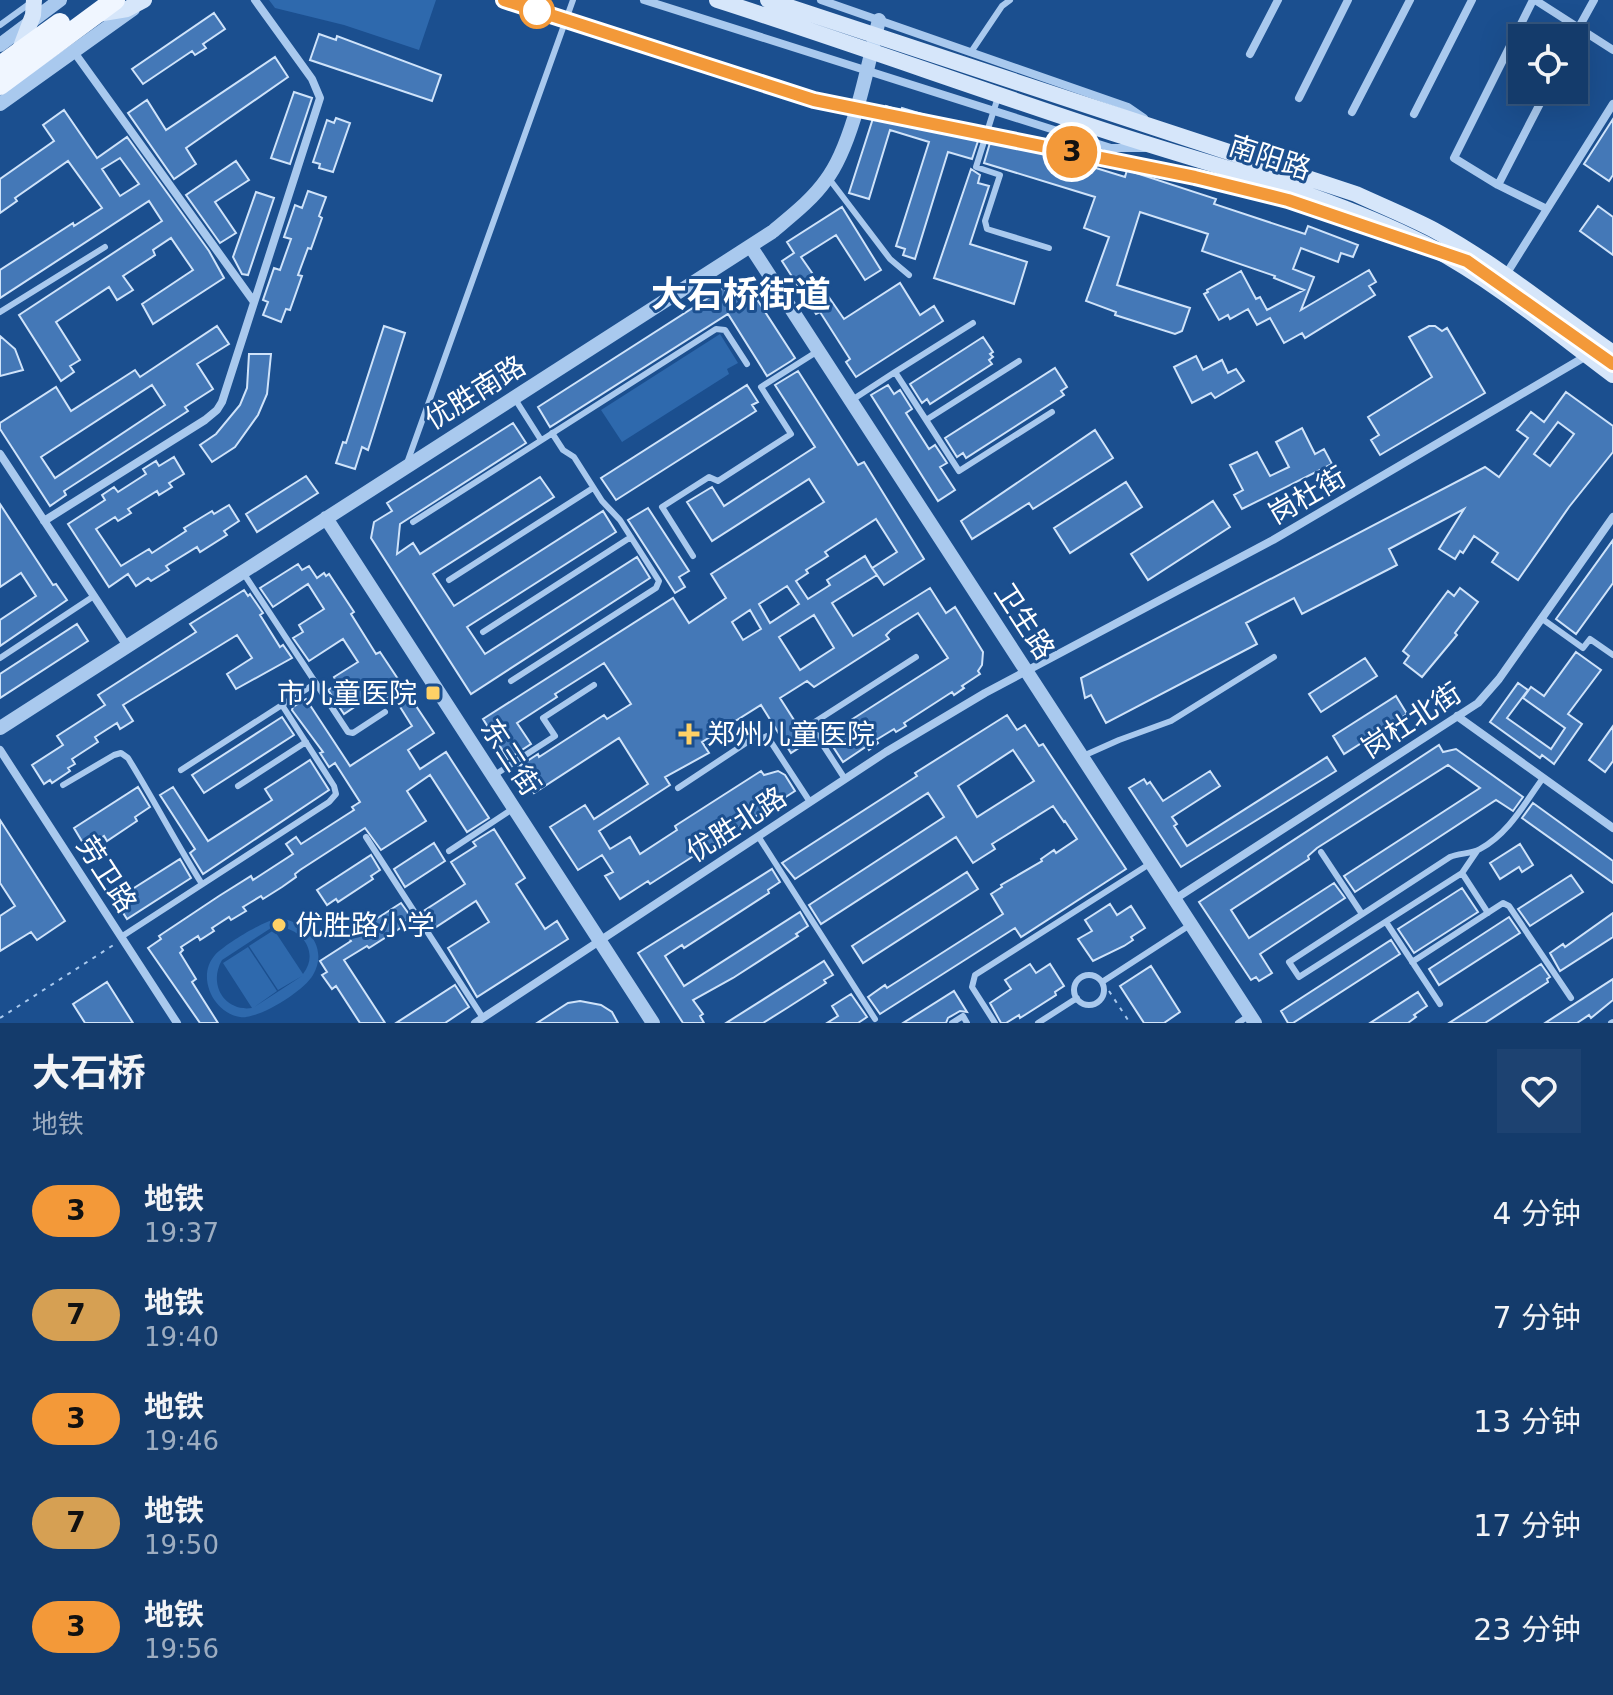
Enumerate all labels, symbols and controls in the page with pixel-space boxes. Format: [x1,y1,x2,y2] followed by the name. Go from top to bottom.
[520,0,554,28] unlabelled marker
[1508,24,1588,104] map controls
[1508,24,1588,104] button: locate
[1046,126,1098,178] line badge: 3
[1225,129,1315,186] street label: 南阳路
[1062,135,1082,168] text: 3
[651,274,831,315] district label: 大石桥街道
[419,349,532,436] street label: 优胜南路
[1263,460,1352,531] street label: 岗杜街
[988,577,1061,665] street label: 卫生路
[1355,676,1467,765] street label: 岗杜北街
[277,677,417,710] place label: 市儿童医院
[424,684,442,702] marker: 市儿童医院
[474,713,547,801] street label: 东三街
[707,718,875,751] place label: 郑州儿童医院
[678,723,700,745] marker: 郑州儿童医院
[680,780,792,869] street label: 优胜北路
[70,830,143,918] street label: 劳卫路
[295,909,435,942] place label: 优胜路小学
[270,916,288,934] marker: 优胜路小学
[1497,1049,1581,1133] button: heart
[32,1051,146,1095] text: 大石桥
[32,1109,84,1139] text: 地铁
[144,1181,204,1216] text: 地铁
[66,1194,86,1227] text: 3
[1492,1196,1581,1231] text: 4 分钟
[144,1218,219,1248] text: 19:37
[144,1285,204,1320] text: 地铁
[66,1298,86,1331] text: 7
[1492,1300,1581,1335] text: 7 分钟
[144,1322,219,1352] text: 19:40
[144,1389,204,1424] text: 地铁
[66,1402,86,1435] text: 3
[1473,1404,1581,1439] text: 13 分钟
[144,1426,219,1456] text: 19:46
[144,1493,204,1528] text: 地铁
[66,1506,86,1539] text: 7
[1473,1508,1581,1543] text: 17 分钟
[144,1530,219,1560] text: 19:50
[144,1597,204,1632] text: 地铁
[66,1610,86,1643] text: 3
[1473,1612,1581,1647] text: 23 分钟
[144,1634,219,1664] text: 19:56

